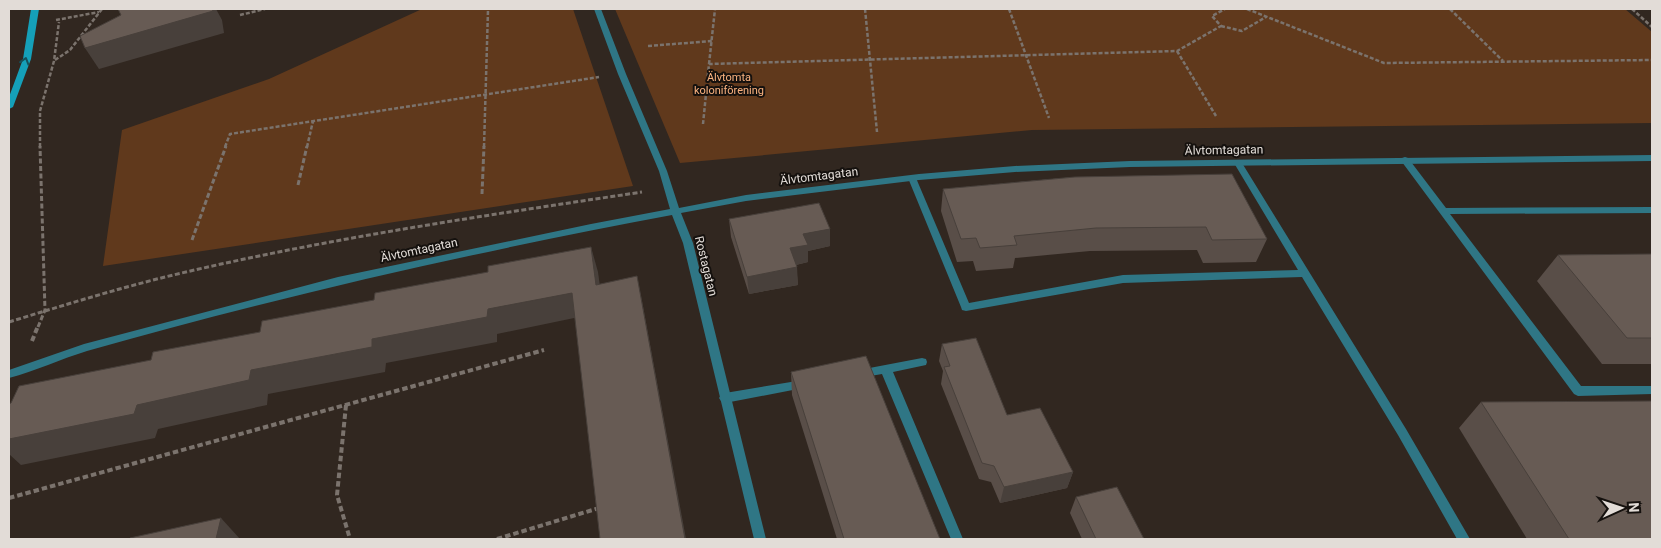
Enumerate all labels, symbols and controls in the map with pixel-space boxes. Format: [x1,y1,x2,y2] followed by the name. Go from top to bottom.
[20,58,30,66] one-way arrow
[694,71,764,97] park label: Älvtomta koloniförening
[1185,141,1263,158] street label: Älvtomtagatan
[779,163,859,188] street label: Älvtomtagatan
[379,234,459,265] street label: Älvtomtagatan
[692,235,720,297] street label: Rostagatan
[1596,483,1646,533] north arrow
[1626,502,1642,513] text: N

